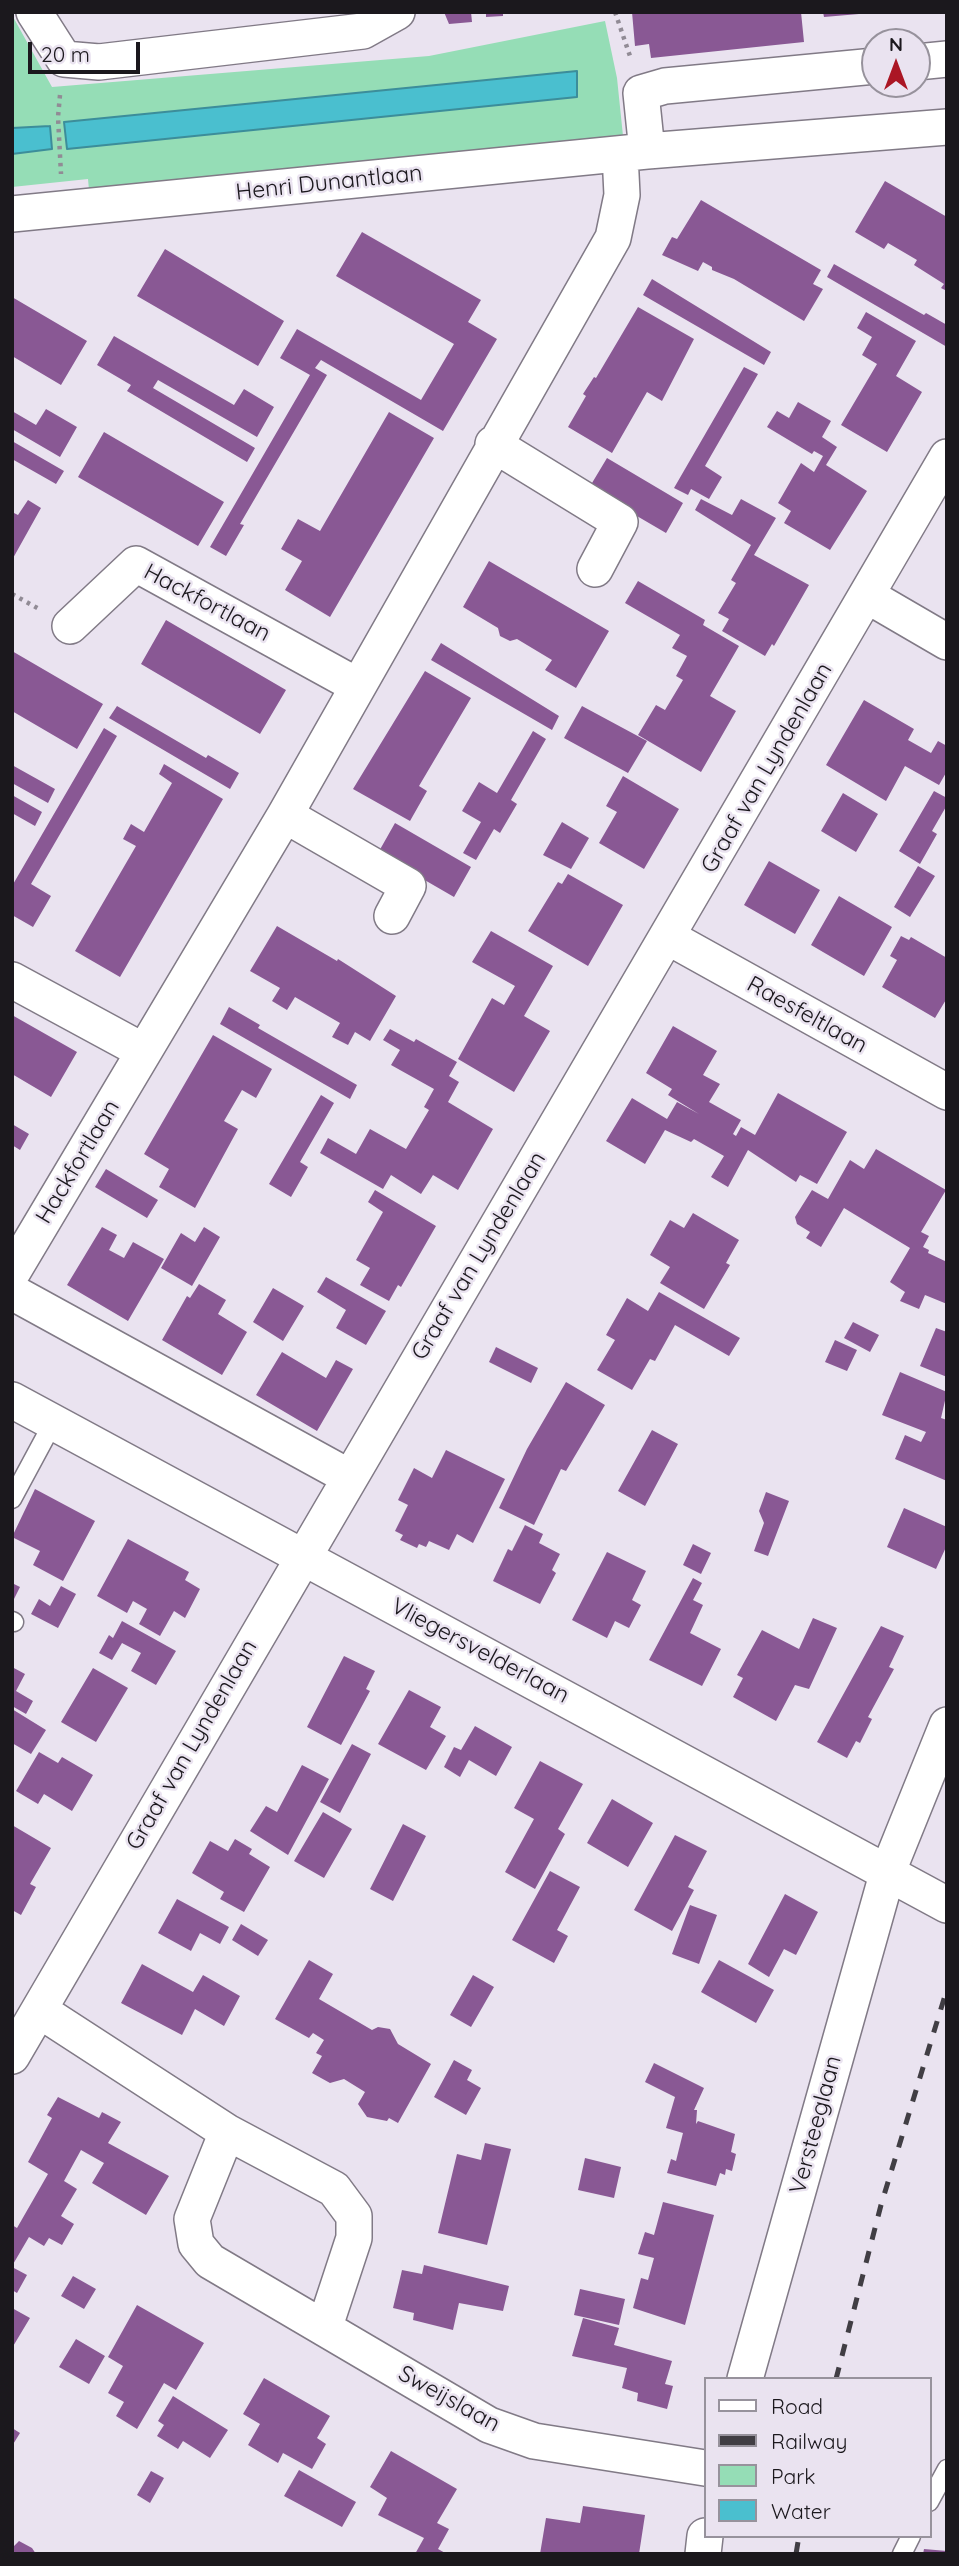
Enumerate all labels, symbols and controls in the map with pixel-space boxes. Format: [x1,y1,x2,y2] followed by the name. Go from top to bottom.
[32,28,144,72] scale bar
[861,28,931,98] north arrow
[889,32,903,56] text: N
[41,41,90,67] text: 20 m
[234,159,424,207] street label: Henri Dunantlaan
[139,558,275,648] street label: Hackfortlaan
[696,658,838,878] street label: Graaf van Lyndenlaan
[742,971,872,1059] street label: Raesfeltlaan
[30,1095,126,1229] street label: Hackfortlaan
[406,1147,552,1365] street label: Graaf van Lyndenlaan
[386,1592,574,1710] street label: Vliegersvelderlaan
[121,1635,263,1855] street label: Graaf van Lyndenlaan
[784,2053,848,2197] street label: Versteeglaan
[393,2360,505,2438] street label: Sweijslaan
[704,2377,931,2538] legend
[771,2393,823,2419] text: Road
[771,2428,847,2454] text: Railway
[771,2463,815,2489] text: Park
[771,2498,831,2524] text: Water

